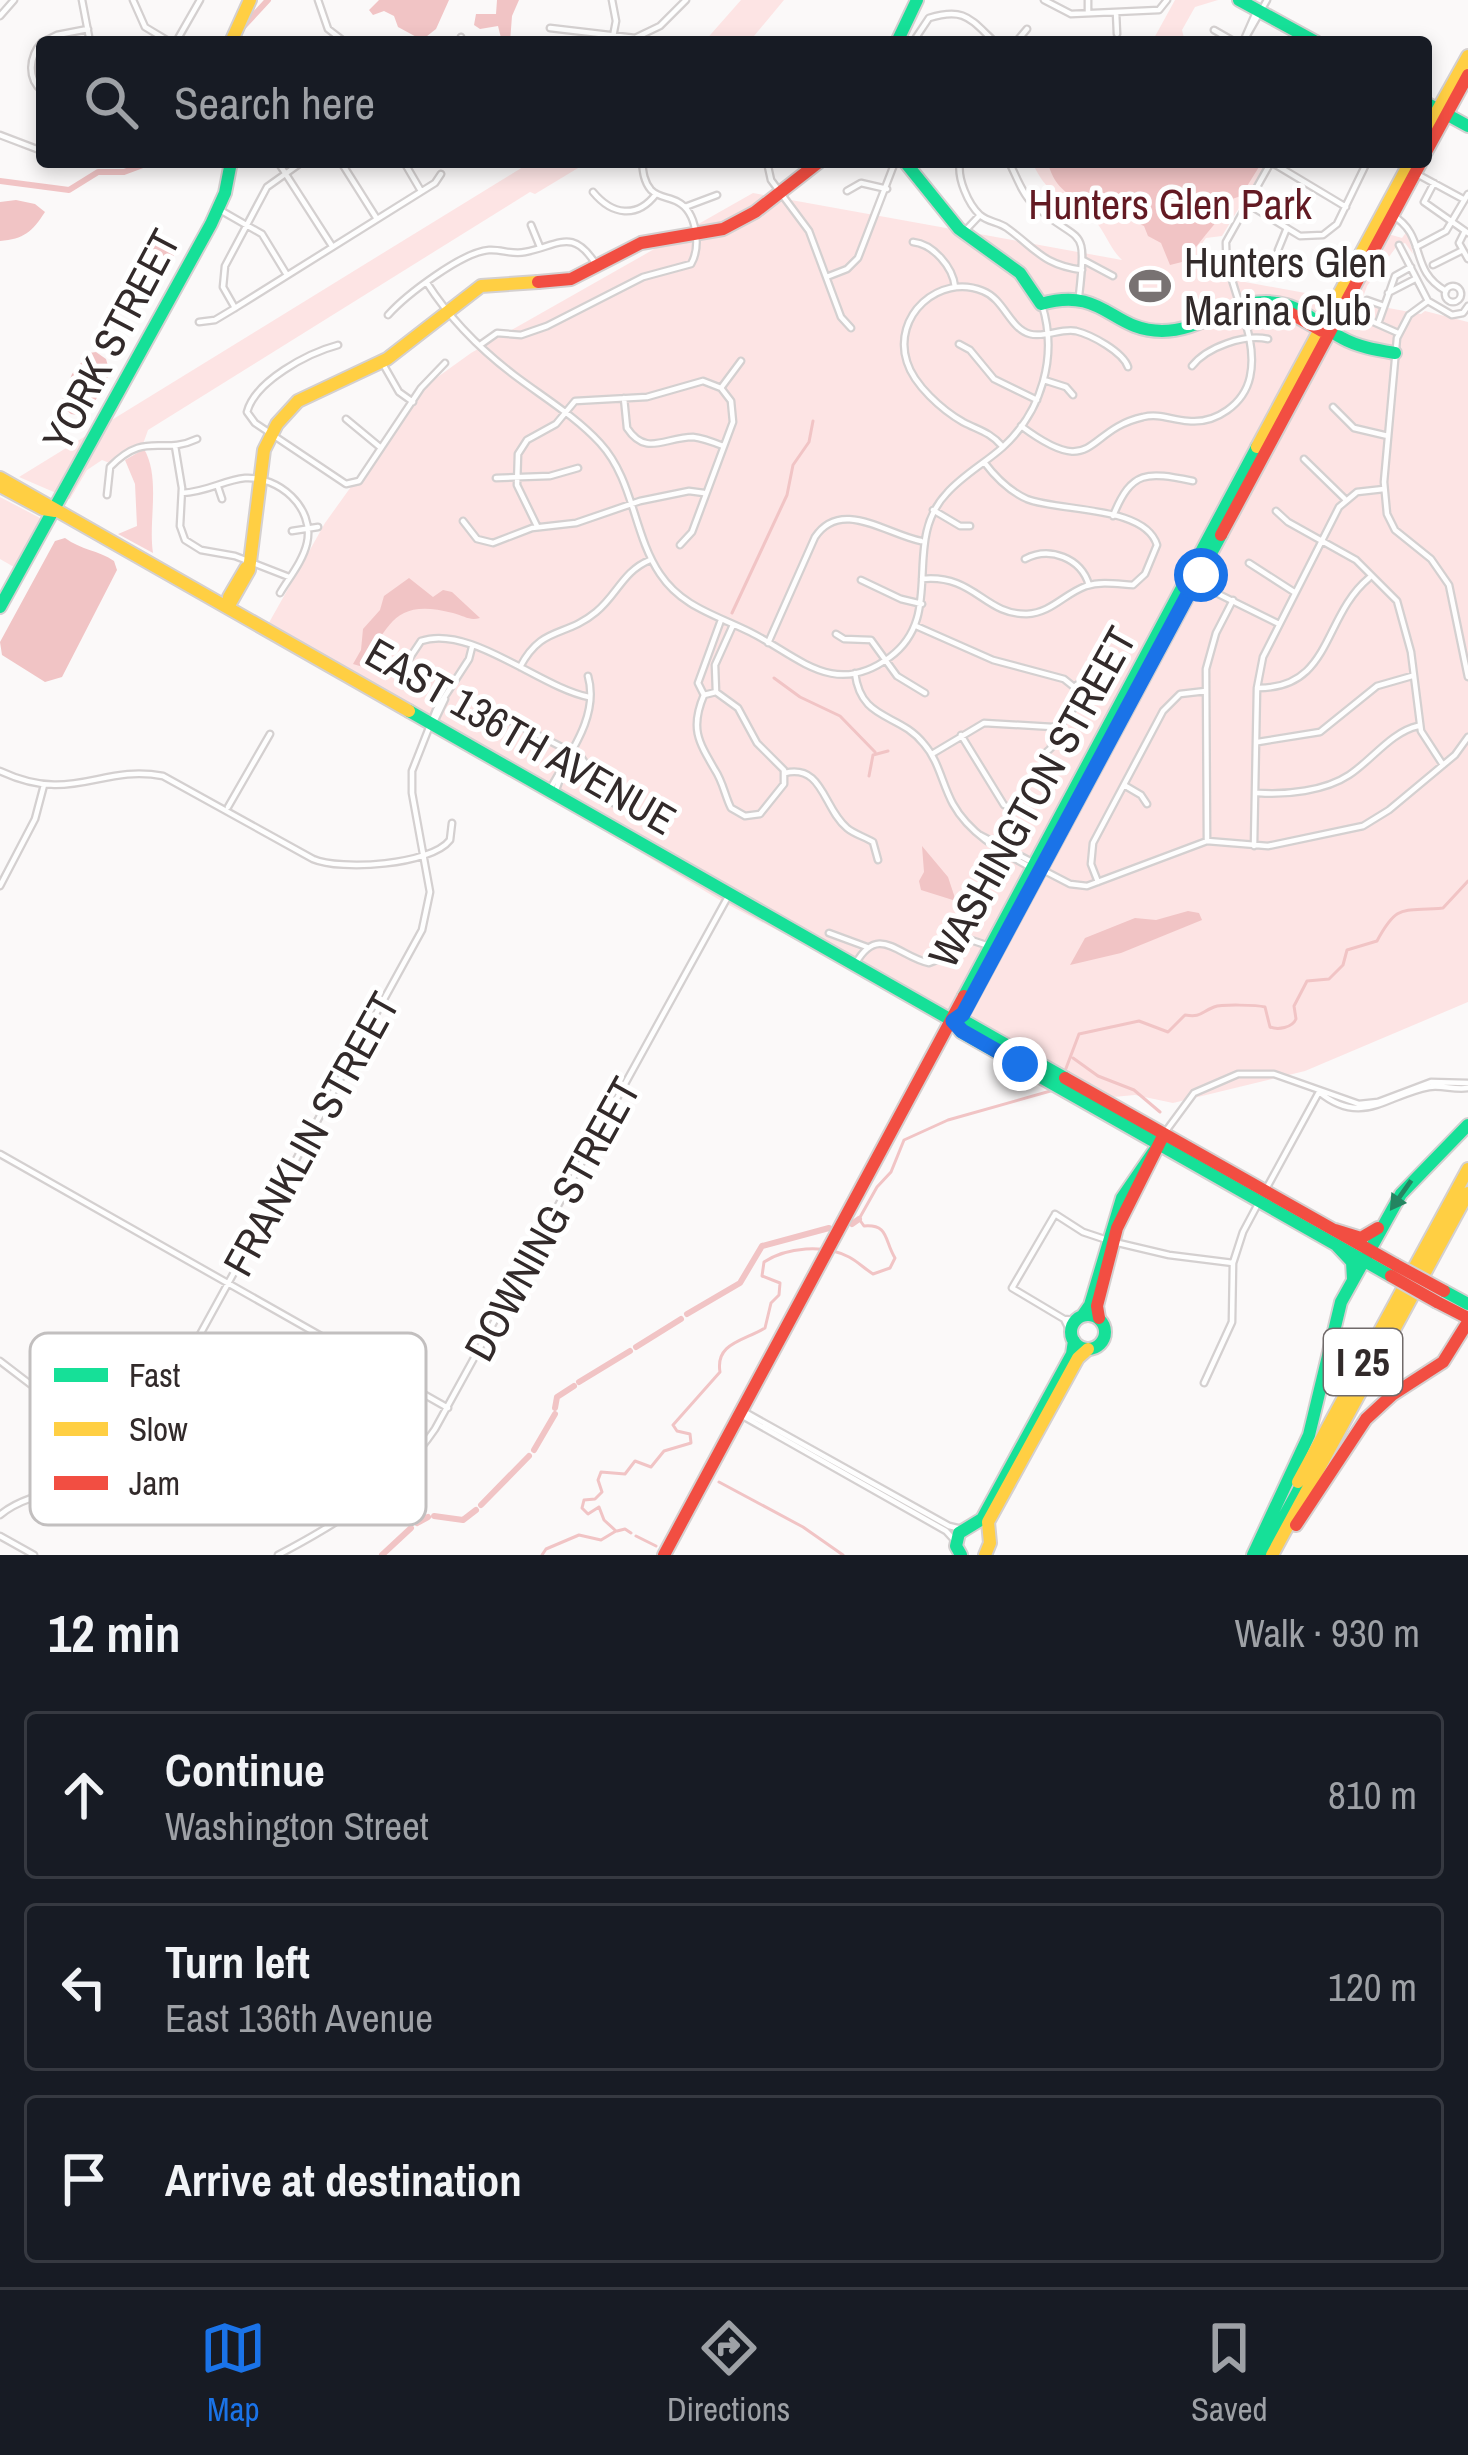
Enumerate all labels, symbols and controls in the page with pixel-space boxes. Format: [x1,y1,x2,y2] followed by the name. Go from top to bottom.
[36,36,1432,168] search box
[78,69,144,135] icon: search
[174,72,375,133] text: Search here
[1028,176,1312,232] park label: Hunters Glen Park
[29,220,193,460] street label: YORK STREET
[1184,234,1387,338] place label: Hunters Glen Marina Club
[1127,263,1173,309] sports icon: Hunters Glen Marina Club
[1174,548,1228,602] route start
[915,617,1149,977] street label: WASHINGTON STREET
[356,624,686,848] street label: EAST 136TH AVENUE
[210,982,412,1286] street label: FRANKLIN STREET
[993,1037,1047,1091] route end
[451,1067,653,1371] street label: DOWNING STREET
[1390,1179,1413,1211] one-way arrow
[1324,1329,1402,1395] road number: I 25
[30,1333,426,1525] legend
[129,1353,180,1397] text: Fast
[129,1407,188,1451] text: Slow
[129,1461,180,1505] text: Jam
[48,1599,181,1668] text: 12 min
[1235,1607,1420,1659] text: Walk · 930 m
[165,1739,325,1800] text: Continue
[51,1762,117,1828] icon: ahead
[1328,1769,1417,1821] text: 810 m
[165,1800,429,1852] text: Washington Street
[165,1931,310,1992] text: Turn left
[51,1954,117,2020] icon: left
[1328,1961,1417,2013] text: 120 m
[165,1992,433,2044] text: East 136th Avenue
[51,2146,117,2212] icon: arrive
[165,2149,522,2210] text: Arrive at destination
[200,2315,266,2431] tab: Map
[667,2315,790,2431] tab: Directions
[1191,2315,1268,2431] tab: Saved

